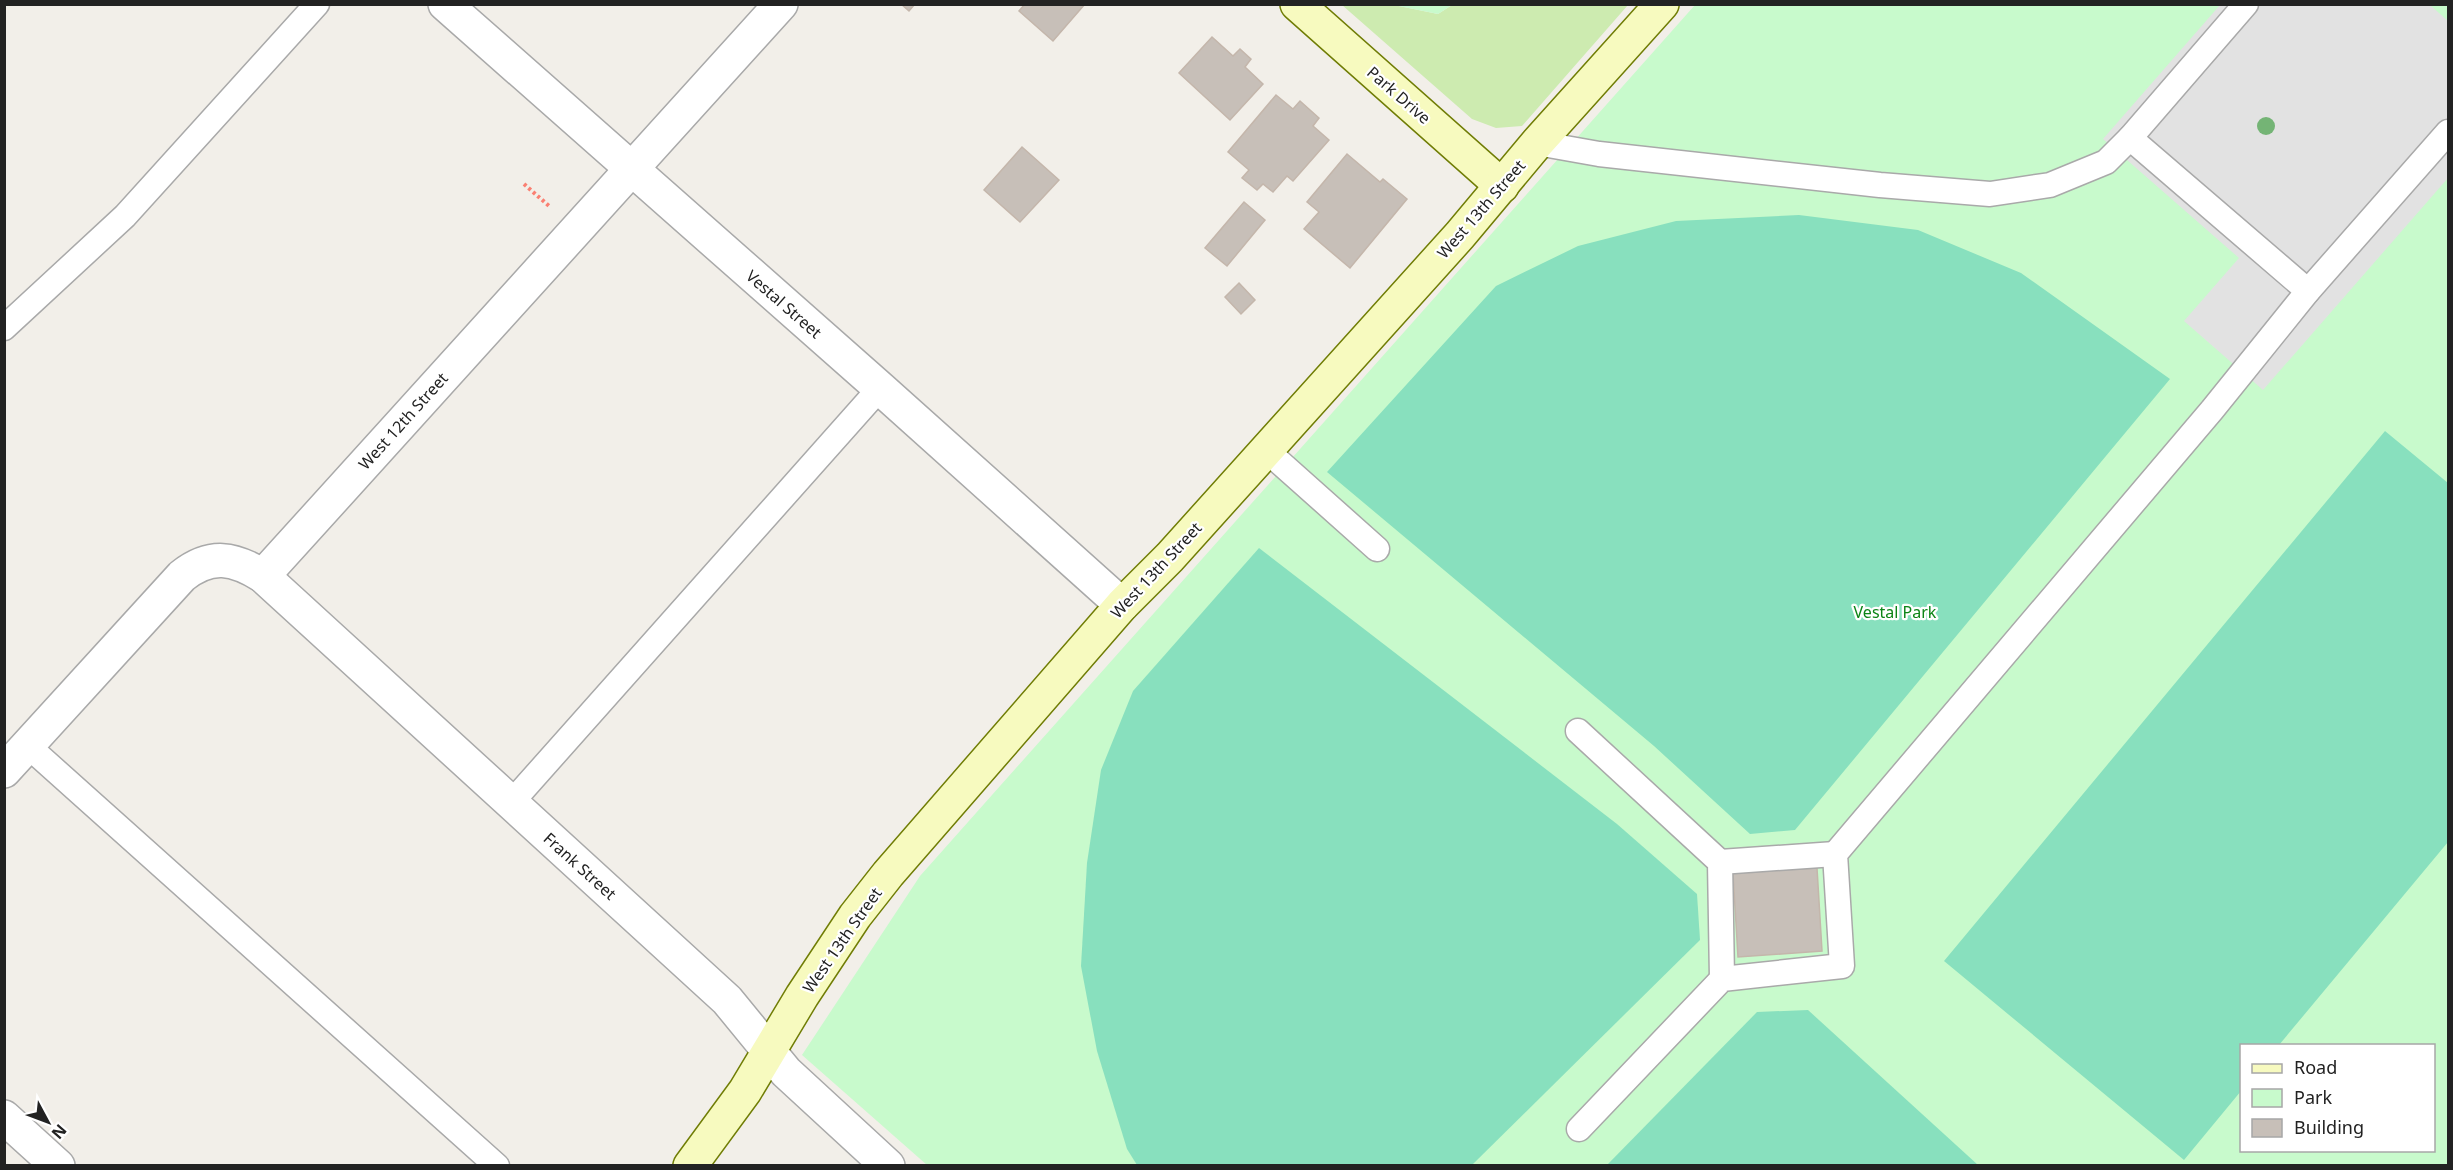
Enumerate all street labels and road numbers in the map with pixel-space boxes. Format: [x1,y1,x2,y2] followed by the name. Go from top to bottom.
[1363,61,1435,129] street label: Park Drive
[1432,155,1530,263] street label: West 13th Street
[741,265,827,343] street label: Vestal Street
[353,367,453,474] street label: West 12th Street
[1106,517,1206,623] street label: West 13th Street
[539,827,621,905] street label: Frank Street
[797,883,887,997] street label: West 13th Street

